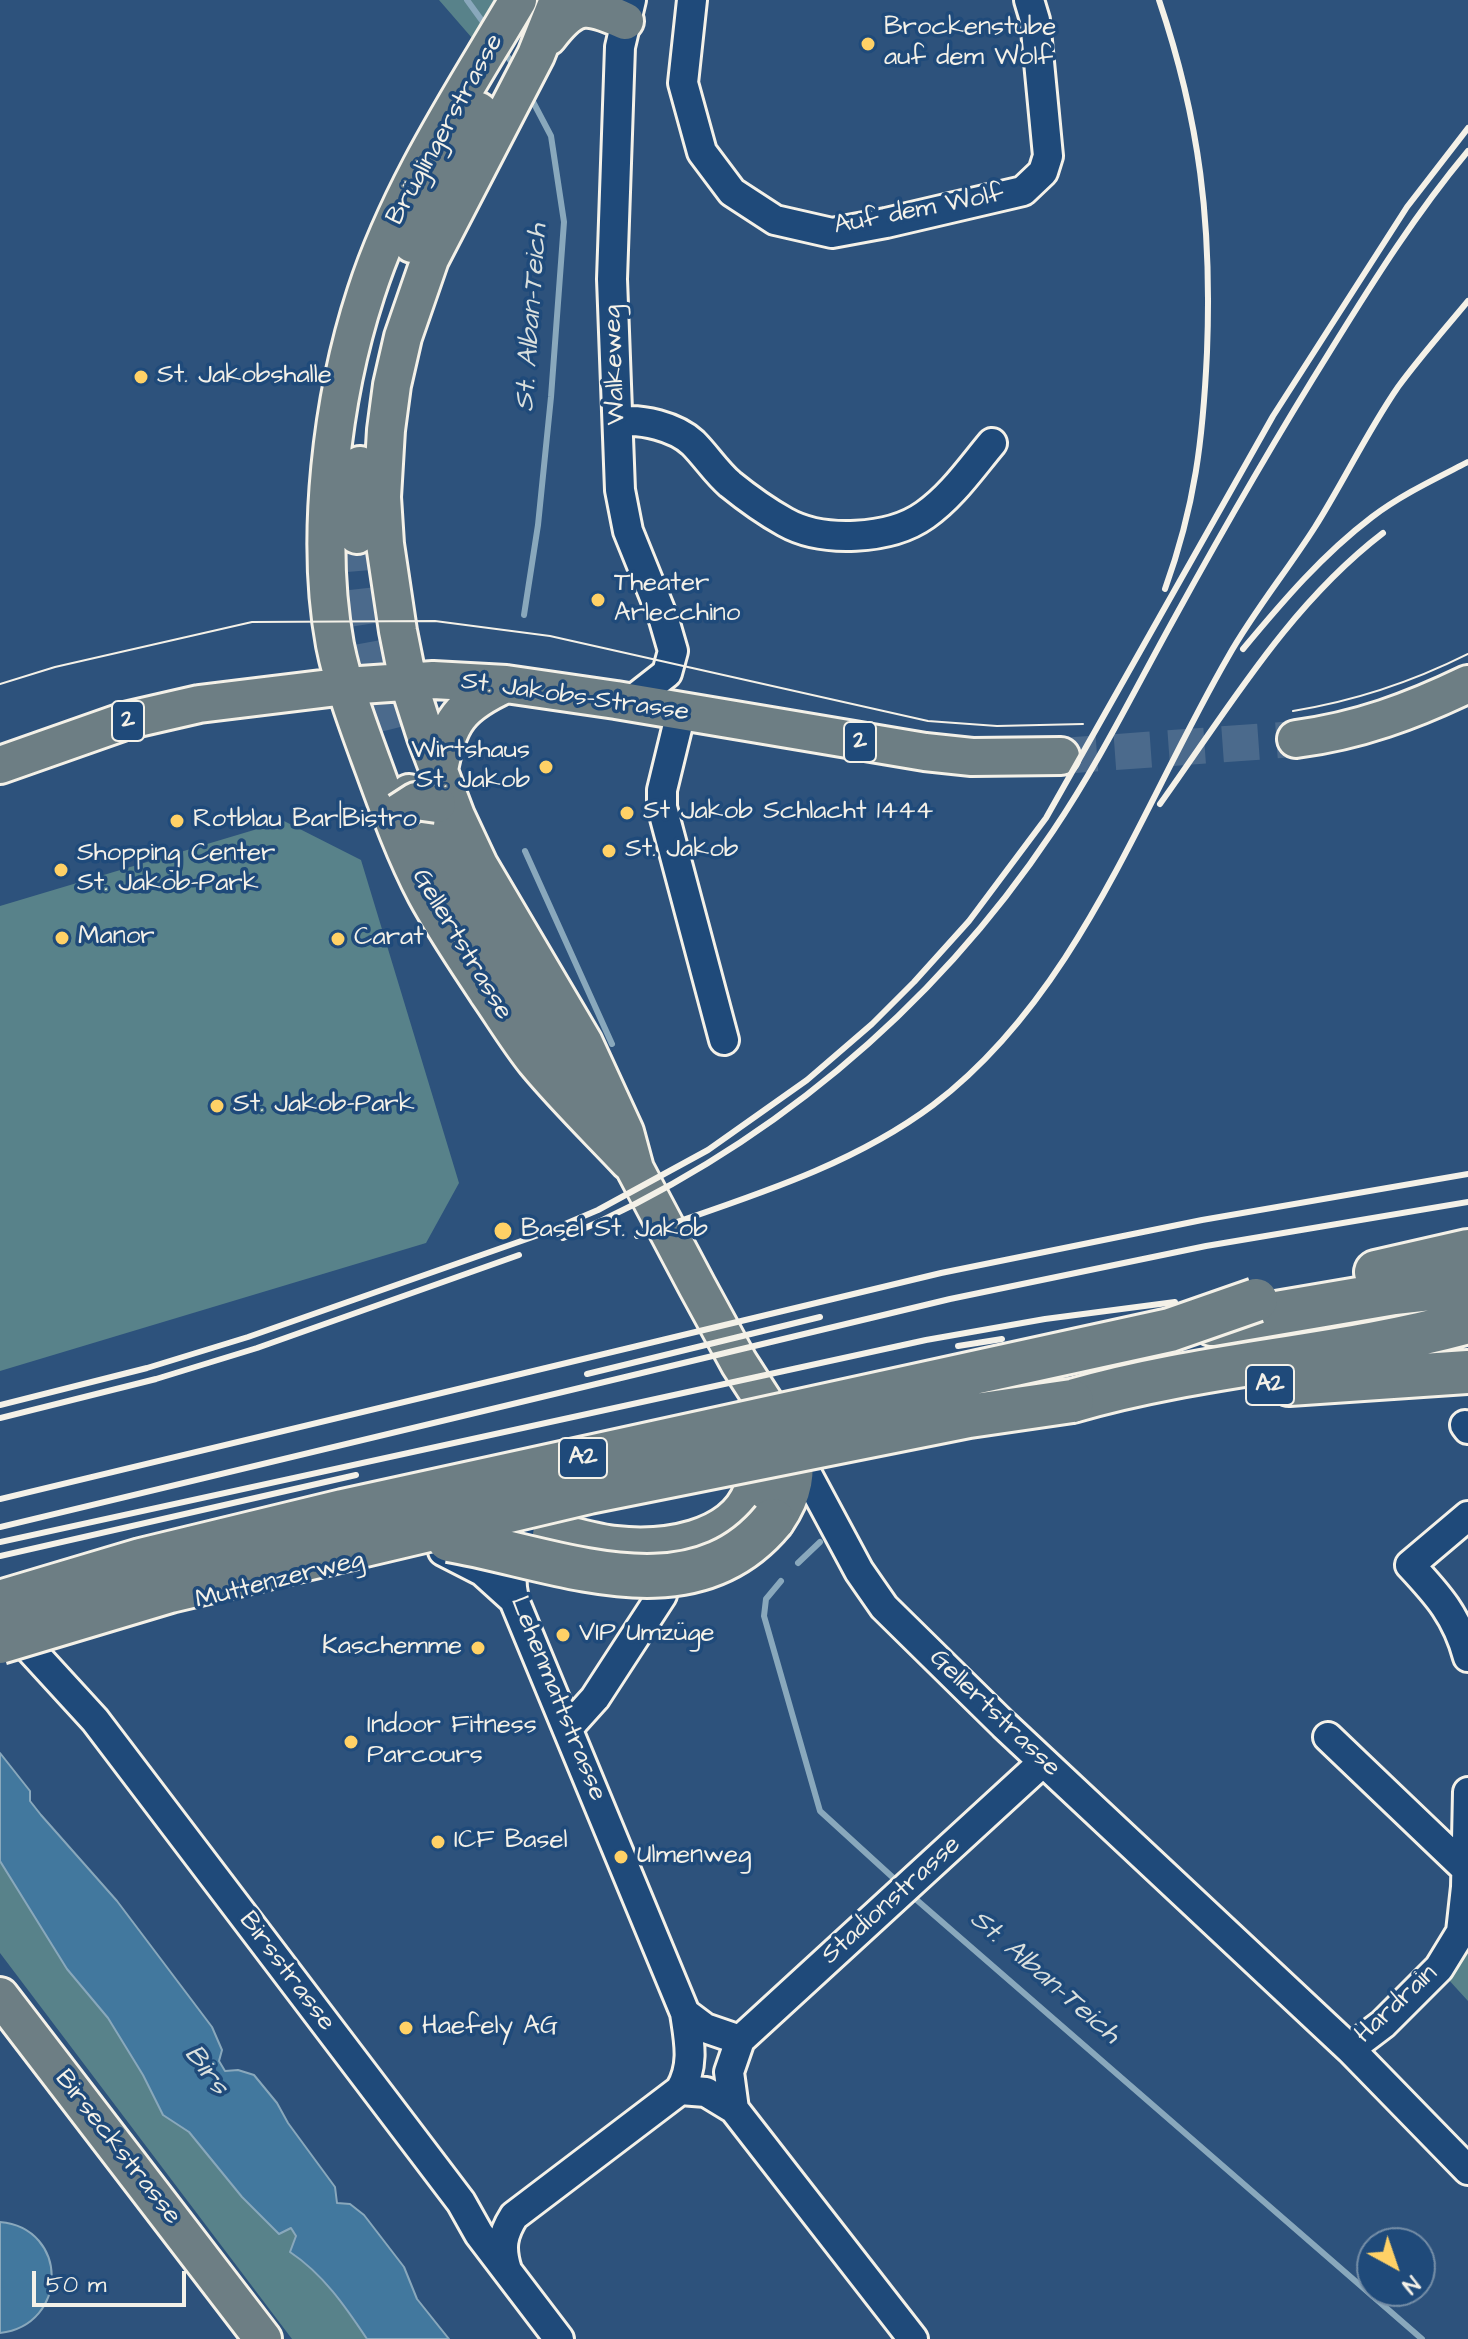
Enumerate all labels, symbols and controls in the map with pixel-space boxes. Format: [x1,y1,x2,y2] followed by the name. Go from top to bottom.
[884,13,1056,74] place label: Brockenstube auf dem Wolf
[381,29,511,231] street label: Brüglingerstrasse
[859,35,877,53] marker: Brockenstube auf dem Wolf
[831,179,1007,243] street label: Auf dem Wolf
[510,223,556,413] water label: St. Alban-Teich
[598,304,634,426] street label: Walkeweg
[157,361,332,393] place label: St. Jakobshalle
[132,368,150,386] marker: St. Jakobshalle
[614,569,740,630] place label: Theater Arlecchino
[589,591,607,609] marker: Theater Arlecchino
[459,667,691,729] street label: St. Jakobs-Strasse
[112,701,144,741] road number: 2
[844,722,876,762] road number: 2
[411,736,530,798] place label: Wirtshaus St. Jakob
[537,758,555,776] marker: Wirtshaus St. Jakob
[643,797,933,829] place label: St Jakob Schlacht 1444
[618,804,636,822] marker: St Jakob Schlacht 1444
[193,805,417,837] place label: Rotblau Bar|Bistro
[168,812,186,830] marker: Rotblau Bar|Bistro
[625,835,738,867] place label: St. Jakob
[77,839,275,900] place label: Shopping Center St. Jakob-Park
[600,842,618,860] marker: St. Jakob
[52,861,70,879] marker: Shopping Center St. Jakob-Park
[404,864,518,1026] street label: Gellertstrasse
[78,922,155,954] place label: Manor
[354,923,424,955] place label: Carat
[53,929,71,947] marker: Manor
[329,930,347,948] marker: Carat
[233,1090,415,1122] place label: St. Jakob-Park
[208,1097,226,1115] marker: St. Jakob-Park
[521,1215,708,1247] place label: Basel St. Jakob
[492,1220,514,1242] marker: Basel St. Jakob
[1246,1365,1294,1405] road number: A2
[559,1438,607,1478] road number: A2
[192,1545,368,1617] street label: Muttenzerweg
[502,1592,612,1806] street label: Lehenmattstrasse
[579,1619,715,1651] place label: VIP Umzüge
[554,1626,572,1644] marker: VIP Umzüge
[322,1632,462,1664] place label: Kaschemme
[469,1639,487,1657] marker: Kaschemme
[922,1644,1066,1784] street label: Gellertstrasse
[367,1711,537,1772] place label: Indoor Fitness Parcours
[342,1733,360,1751] marker: Indoor Fitness Parcours
[454,1826,568,1858] place label: ICF Basel
[816,1830,968,1972] street label: Stadionstrasse
[429,1833,447,1851] marker: ICF Basel
[637,1841,751,1873] place label: Ulmenweg
[612,1848,630,1866] marker: Ulmenweg
[962,1904,1126,2052] water label: St. Alban-Teich
[231,1906,341,2038] street label: Birsstrasse
[1349,1959,1445,2051] street label: Hardrain
[422,2012,558,2044] place label: Haefely AG
[397,2019,415,2037] marker: Haefely AG
[175,2039,235,2103] water label: Birs
[47,2064,187,2232] street label: Birseckstrasse
[1356,2227,1436,2307] north arrow
[36,2255,190,2305] scale bar
[46,2268,106,2302] text: 50 m
[1395,2268,1426,2301] text: N

